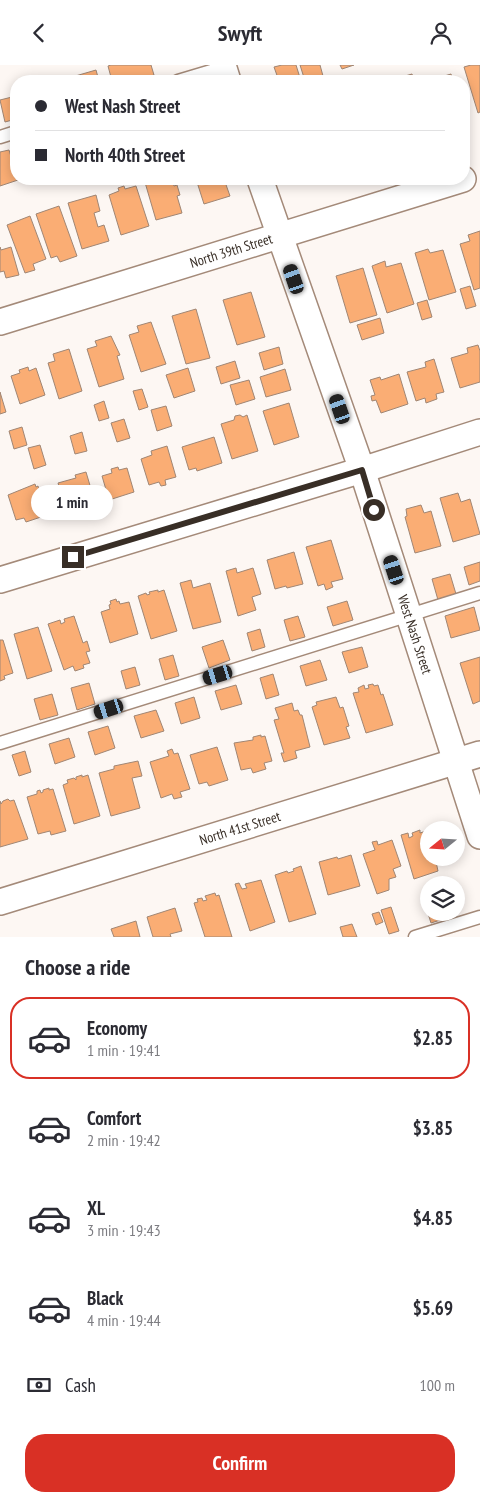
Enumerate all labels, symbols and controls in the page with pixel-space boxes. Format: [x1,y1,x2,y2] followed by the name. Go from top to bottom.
[25,19,53,47] icon: back
[218,19,262,47] text: Swyft
[427,19,455,47] icon: person
[65,94,180,118] text: West Nash Street
[65,143,185,167] text: North 40th Street
[188,229,275,272] street label: North 39th Street
[282,262,305,296] car
[328,392,351,426] car
[32,485,114,519] callout: 1 min
[56,492,88,512] text: 1 min
[363,499,385,521] route start
[62,546,84,568] route end
[382,553,405,587] car
[394,592,436,676] street label: West Nash Street
[201,663,234,687] car
[92,697,125,721] car
[197,807,283,849] street label: North 41st Street
[420,821,465,866] north arrow
[420,821,465,921] map controls
[420,876,465,921] button: layers
[25,953,130,981] text: Choose a ride
[27,1016,72,1061] icon: car
[87,1016,147,1040] text: Economy
[413,1026,453,1050] text: $2.85
[87,1040,161,1060] text: 1 min · 19:41
[27,1106,72,1151] icon: car
[87,1106,141,1130] text: Comfort
[413,1116,453,1140] text: $3.85
[87,1130,161,1150] text: 2 min · 19:42
[27,1196,72,1241] icon: car
[87,1196,105,1220] text: XL
[413,1206,453,1230] text: $4.85
[87,1220,161,1240] text: 3 min · 19:43
[27,1286,72,1331] icon: car
[87,1286,123,1310] text: Black
[413,1296,453,1320] text: $5.69
[87,1310,161,1330] text: 4 min · 19:44
[25,1371,53,1399] icon: cash
[65,1373,96,1397] text: Cash
[420,1375,455,1395] text: 100 m
[25,1434,455,1492] button: Confirm

